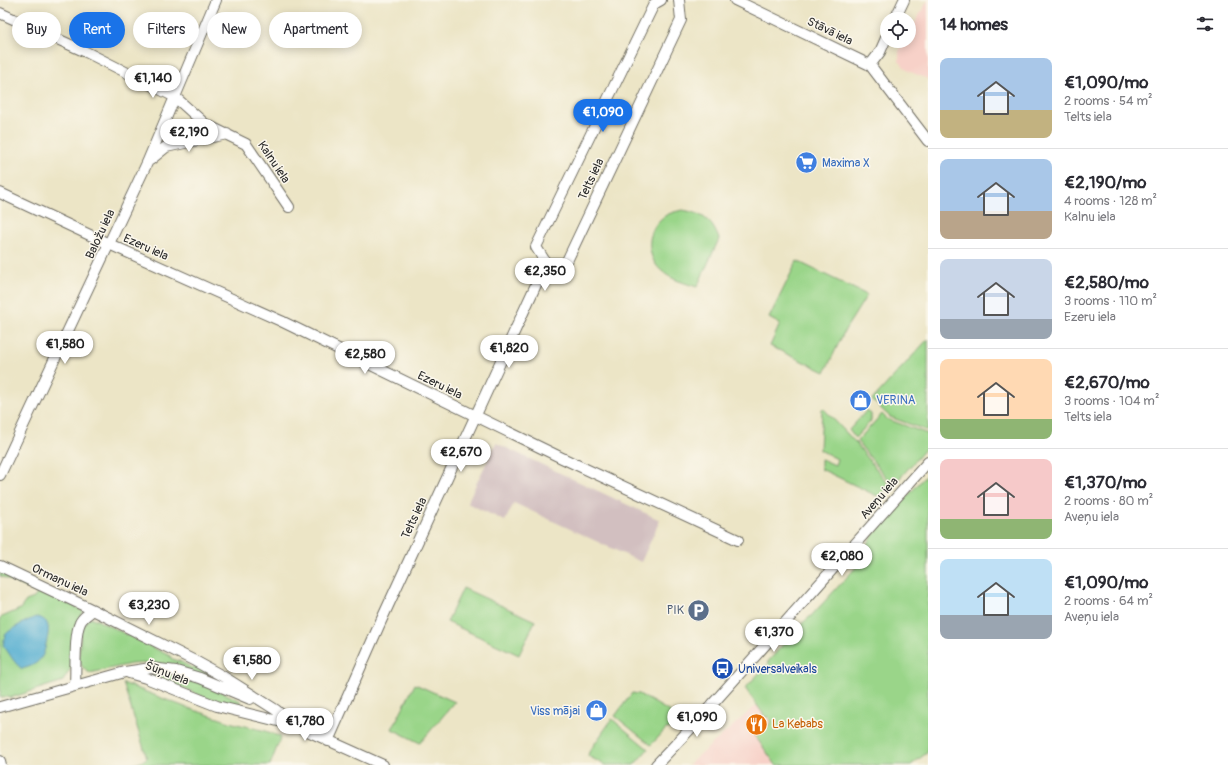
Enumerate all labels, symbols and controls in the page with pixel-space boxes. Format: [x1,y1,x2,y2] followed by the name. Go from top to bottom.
[12,12,61,48] chip: Buy
[69,12,125,48] chip: Rent
[133,12,199,48] chip: Filters
[207,12,261,48] chip: New
[269,12,362,48] chip: Apartment
[880,12,916,48] map controls
[880,12,916,48] button: locate
[1194,13,1216,35] icon: filters
[805,14,855,49] street label: Stāvā iela
[940,14,1008,35] text: 14 homes
[120,65,186,99] pin: €1,140
[134,70,172,86] text: €1,140
[1064,72,1149,93] text: €1,090/mo
[972,74,1020,122] icon: home
[1064,93,1152,109] text: 2 rooms · 54 m²
[570,99,636,133] pin: €1,090
[582,104,624,120] text: €1,090
[1064,109,1112,125] text: Telts iela
[156,119,222,153] pin: €2,190
[169,124,209,140] text: €2,190
[254,138,293,187] street label: Kalnu iela
[793,150,819,176] supermarket icon: Maxima X
[575,156,608,202] street label: Telts iela
[822,156,870,171] place label: Maxima X
[1064,172,1146,193] text: €2,190/mo
[972,175,1020,223] icon: home
[1064,193,1157,209] text: 4 rooms · 128 m²
[82,207,119,261] street label: Baložu iela
[1064,209,1116,225] text: Kalnu iela
[121,231,171,264] street label: Ezeru iela
[512,258,578,292] pin: €2,350
[524,263,566,279] text: €2,350
[1064,272,1149,293] text: €2,580/mo
[972,275,1020,323] icon: home
[1064,293,1157,309] text: 3 rooms · 110 m²
[1064,309,1116,325] text: Ezeru iela
[32,331,98,365] pin: €1,580
[476,335,542,369] pin: €1,820
[45,336,85,352] text: €1,580
[489,340,529,356] text: €1,820
[332,341,398,375] pin: €2,580
[344,346,386,362] text: €2,580
[415,368,465,403] street label: Ezeru iela
[1064,372,1150,393] text: €2,670/mo
[972,375,1020,423] icon: home
[847,387,873,413] shop icon: VERINA
[876,393,916,408] place label: VERINA
[1064,393,1159,409] text: 3 rooms · 104 m²
[1064,409,1112,425] text: Telts iela
[428,439,494,473] pin: €2,670
[440,444,482,460] text: €2,670
[1064,472,1147,493] text: €1,370/mo
[857,474,902,522] street label: Aveņu iela
[972,475,1020,523] icon: home
[1064,493,1153,509] text: 2 rooms · 80 m²
[398,495,431,541] street label: Telts iela
[1064,509,1119,525] text: Aveņu iela
[809,543,875,577] pin: €2,080
[820,548,864,564] text: €2,080
[29,561,91,600] street label: Ormaņu iela
[1064,572,1149,593] text: €1,090/mo
[972,575,1020,623] icon: home
[116,592,182,626] pin: €3,230
[1064,593,1153,609] text: 2 rooms · 64 m²
[128,597,170,613] text: €3,230
[686,597,712,623] parking icon: PIK
[667,603,684,618] place label: PIK
[1064,609,1119,625] text: Aveņu iela
[741,619,807,653] pin: €1,370
[754,624,794,640] text: €1,370
[219,647,285,681] pin: €1,580
[232,652,272,668] text: €1,580
[709,656,735,682] bus stop icon: Universalveikals
[143,657,192,689] street label: Šūņu iela
[738,662,818,677] place label: Universalveikals
[583,698,609,724] shop icon: Viss mājai
[530,704,580,719] place label: Viss mājai
[664,704,730,738] pin: €1,090
[272,708,338,742] pin: €1,780
[676,709,718,725] text: €1,090
[744,711,770,737] restaurant icon: La Kebabs
[285,713,325,729] text: €1,780
[772,717,823,732] place label: La Kebabs

